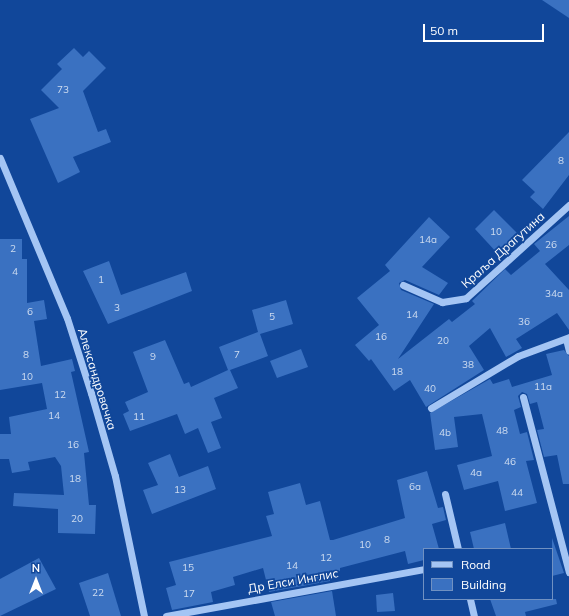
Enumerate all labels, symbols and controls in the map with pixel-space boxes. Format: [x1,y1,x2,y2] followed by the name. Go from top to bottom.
[425,16,546,42] scale bar
[430,23,458,38] text: 50 m
[57,84,69,96] house number: 73
[558,155,564,167] house number: 8
[458,209,548,291] street label: Краља Драгутина
[490,226,502,238] house number: 10
[419,234,437,246] house number: 14a
[545,239,557,251] house number: 26
[10,243,16,255] house number: 2
[12,266,18,278] house number: 4
[98,274,104,286] house number: 1
[545,288,563,300] house number: 34a
[114,302,120,314] house number: 3
[27,306,33,318] house number: 6
[406,309,418,321] house number: 14
[269,311,275,323] house number: 5
[518,316,530,328] house number: 36
[75,326,119,432] street label: Александровачка
[375,331,387,343] house number: 16
[437,335,449,347] house number: 20
[23,349,29,361] house number: 8
[234,349,240,361] house number: 7
[150,351,156,363] house number: 9
[462,359,474,371] house number: 38
[391,366,403,378] house number: 18
[21,371,33,383] house number: 10
[534,381,552,393] house number: 11a
[424,383,436,395] house number: 40
[54,389,66,401] house number: 12
[48,410,60,422] house number: 14
[133,411,145,423] house number: 11
[496,425,508,437] house number: 48
[439,427,451,439] house number: 4b
[67,439,79,451] house number: 16
[504,456,516,468] house number: 46
[470,467,482,479] house number: 4a
[69,473,81,485] house number: 18
[409,481,421,493] house number: 6a
[174,484,186,496] house number: 13
[511,487,523,499] house number: 44
[71,513,83,525] house number: 20
[384,534,390,546] house number: 8
[359,539,371,551] house number: 10
[423,548,553,600] legend
[320,552,332,564] house number: 12
[461,557,490,572] text: Road
[16,560,56,600] north arrow
[286,560,298,572] house number: 14
[32,561,40,575] text: N
[182,562,194,574] house number: 15
[246,566,340,596] street label: Др Елси Инглис
[461,577,506,592] text: Building
[92,587,104,599] house number: 22
[183,588,195,600] house number: 17

